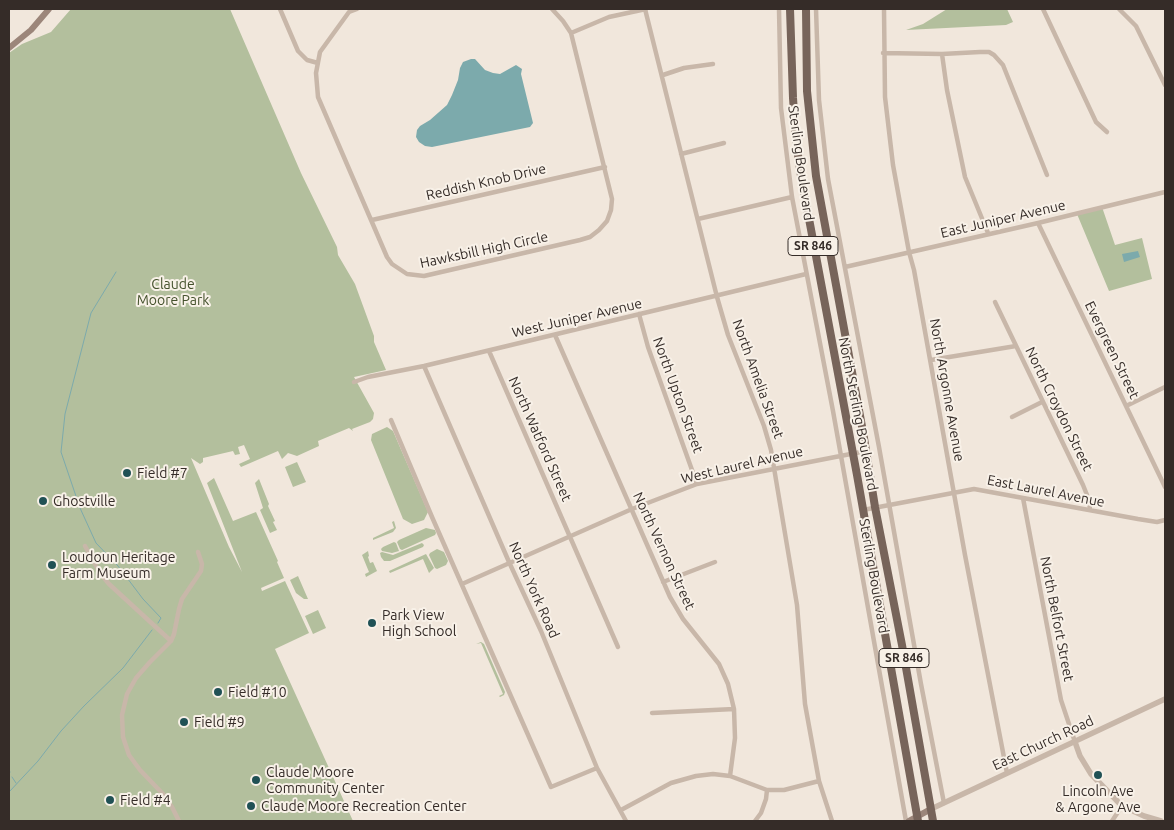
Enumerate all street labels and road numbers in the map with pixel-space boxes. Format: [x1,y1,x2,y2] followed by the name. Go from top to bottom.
[785,104,817,222] street label: Sterling Boulevard
[424,160,548,204] street label: Reddish Knob Drive
[939,196,1067,242] street label: East Juniper Avenue
[418,228,550,272] street label: Hawksbill High Circle
[788,237,838,256] road number: SR 846
[510,295,644,341] street label: West Juniper Avenue
[1081,298,1143,402] street label: Evergreen Street
[729,317,787,441] street label: North Amelia Street
[926,317,968,463] street label: North Argonne Avenue
[649,335,707,455] street label: North Upton Street
[835,336,881,492] street label: North Sterling Boulevard
[1022,344,1096,474] street label: North Croydon Street
[505,374,575,504] street label: North Watford Street
[679,443,805,487] street label: West Laurel Avenue
[986,471,1106,511] street label: East Laurel Avenue
[629,489,699,613] street label: North Vernon Street
[856,517,892,635] street label: Sterling Boulevard
[505,539,563,641] street label: North York Road
[1037,555,1077,683] street label: North Belfort Street
[879,648,929,668] road number: SR 846
[990,712,1096,774] street label: East Church Road

